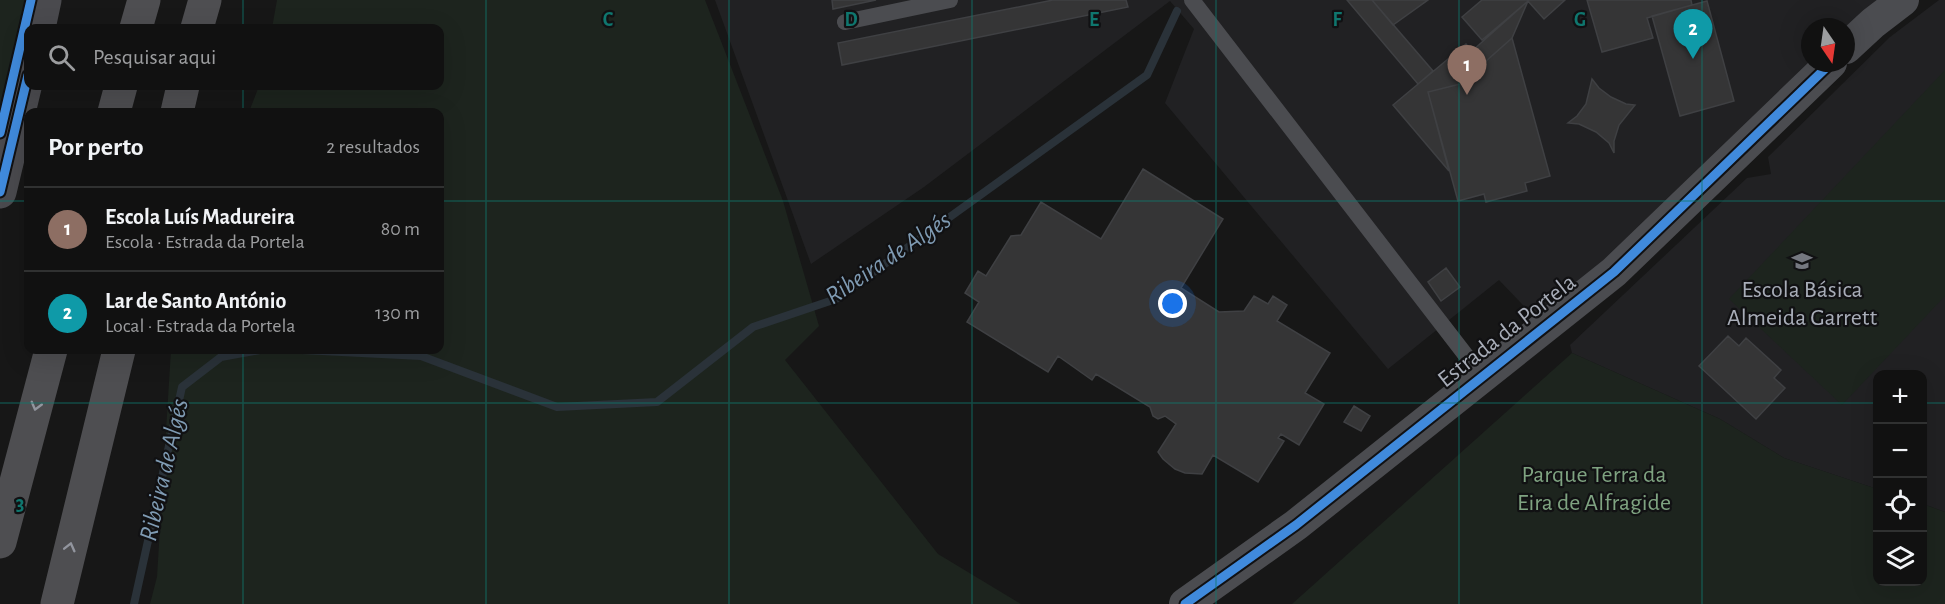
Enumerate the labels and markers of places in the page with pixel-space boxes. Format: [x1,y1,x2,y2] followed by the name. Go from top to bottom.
[1674,10,1712,59] pin: 2
[1448,46,1486,95] pin: 1
[1790,249,1814,273] school or university icon: Escola Básica Almeida Garrett
[1727,278,1877,330] place label: Escola Básica Almeida Garrett

